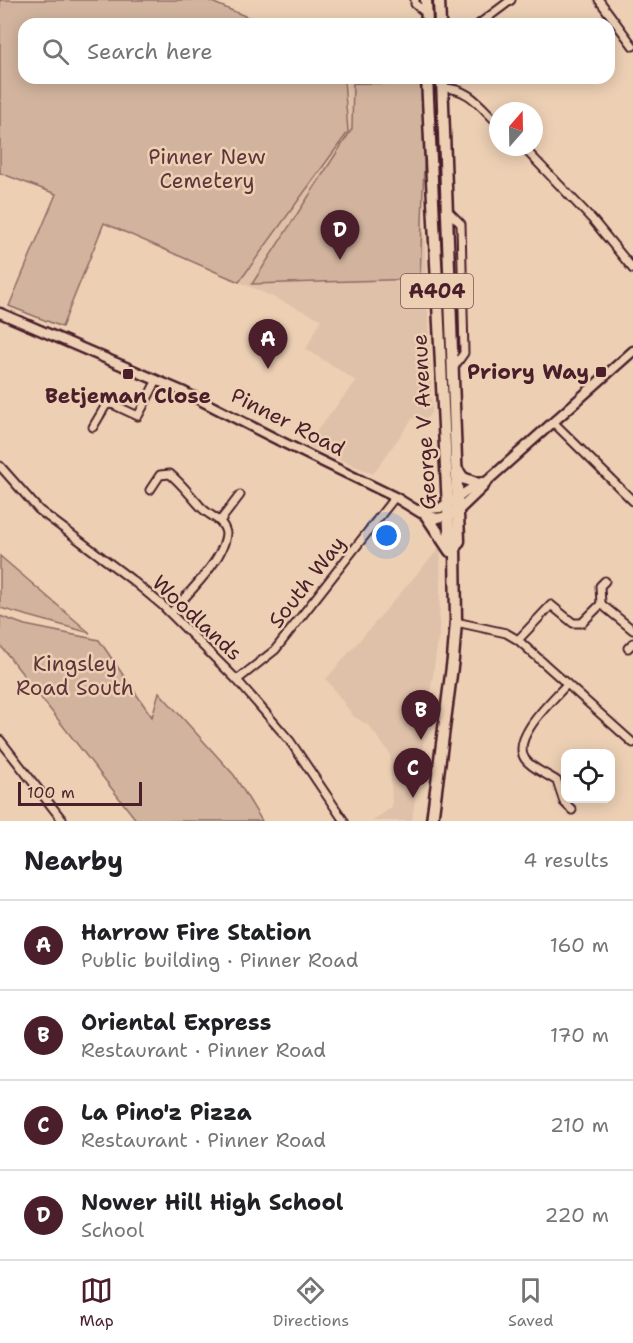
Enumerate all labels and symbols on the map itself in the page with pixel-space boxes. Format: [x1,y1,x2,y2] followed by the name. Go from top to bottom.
[489,102,543,156] north arrow
[148,143,266,195] park label: Pinner New Cemetery
[320,210,360,260] pin: D
[401,274,473,308] road number: A404
[248,320,288,369] pin: A
[405,333,443,511] street label: George V Avenue
[467,358,589,386] place label: Priory Way
[594,365,608,379] marker: Priory Way
[121,367,135,381] marker: Betjeman Close
[226,381,350,463] street label: Pinner Road
[45,382,211,410] place label: Betjeman Close
[372,521,401,550] your location
[262,530,352,634] street label: South Way
[146,569,248,667] street label: Woodlands
[16,650,134,702] park label: Kingsley Road South
[402,690,440,740] pin: B
[394,748,432,798] pin: C
[18,779,142,806] scale bar

